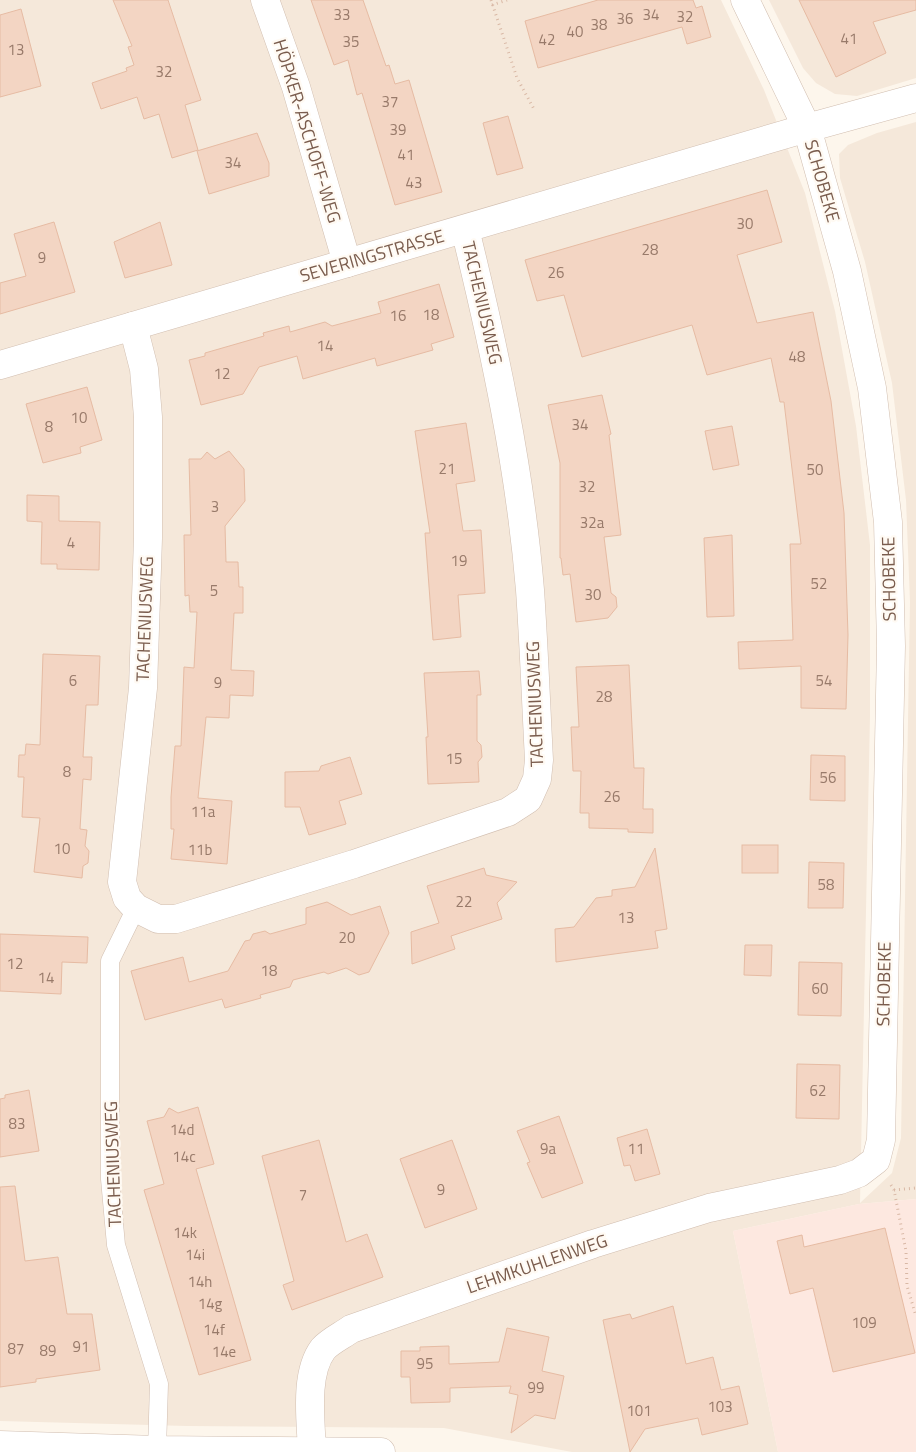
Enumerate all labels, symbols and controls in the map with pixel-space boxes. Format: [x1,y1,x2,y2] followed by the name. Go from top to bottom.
[334,3,350,26] house number: 33
[643,3,659,26] house number: 34
[677,5,693,28] house number: 32
[617,7,633,30] house number: 36
[591,13,607,36] house number: 38
[567,20,583,43] house number: 40
[841,27,857,50] house number: 41
[539,28,555,51] house number: 42
[343,30,359,53] house number: 35
[267,36,348,226] street label: HÖPKER-ASCHOFF-WEG
[8,38,24,61] house number: 13
[156,60,172,83] house number: 32
[382,90,398,113] house number: 37
[390,118,406,141] house number: 39
[798,136,847,225] street label: SCHOBEKE
[398,143,414,166] house number: 41
[225,151,241,174] house number: 34
[406,171,422,194] house number: 43
[737,212,753,235] house number: 30
[296,222,447,289] street label: SEVERINGSTRASSE
[642,238,658,261] house number: 28
[455,239,510,367] street label: TACHENIUSWEG
[38,246,46,269] house number: 9
[548,261,564,284] house number: 26
[423,303,439,326] house number: 18
[390,304,406,327] house number: 16
[317,334,333,357] house number: 14
[789,345,805,368] house number: 48
[214,362,230,385] house number: 12
[71,406,87,429] house number: 10
[572,413,588,436] house number: 34
[45,415,53,438] house number: 8
[439,457,455,480] house number: 21
[807,458,823,481] house number: 50
[579,475,595,498] house number: 32
[211,495,219,518] house number: 3
[580,511,605,534] house number: 32a
[67,531,75,554] house number: 4
[874,536,903,622] street label: SCHOBEKE
[451,549,467,572] house number: 19
[129,556,160,682] street label: TACHENIUSWEG
[811,572,827,595] house number: 52
[210,579,218,602] house number: 5
[585,583,601,606] house number: 30
[519,641,550,767] street label: TACHENIUSWEG
[69,669,77,692] house number: 6
[816,669,832,692] house number: 54
[214,671,222,694] house number: 9
[596,685,612,708] house number: 28
[446,747,462,770] house number: 15
[63,760,71,783] house number: 8
[820,766,836,789] house number: 56
[604,785,620,808] house number: 26
[191,800,216,823] house number: 11a
[54,837,70,860] house number: 10
[188,838,212,861] house number: 11b
[818,873,834,896] house number: 58
[456,890,472,913] house number: 22
[618,906,634,929] house number: 13
[339,926,355,949] house number: 20
[869,941,898,1027] street label: SCHOBEKE
[7,952,23,975] house number: 12
[261,959,277,982] house number: 18
[38,966,54,989] house number: 14
[812,977,828,1000] house number: 60
[810,1079,826,1102] house number: 62
[97,1101,128,1227] street label: TACHENIUSWEG
[9,1112,25,1135] house number: 83
[170,1118,194,1141] house number: 14d
[540,1137,556,1160] house number: 9a
[628,1137,644,1160] house number: 11
[172,1145,196,1168] house number: 14c
[437,1178,445,1201] house number: 9
[299,1183,307,1206] house number: 7
[173,1221,197,1244] house number: 14k
[463,1227,611,1300] street label: LEHMKUHLENWEG
[185,1243,205,1266] house number: 14i
[188,1270,212,1293] house number: 14h
[198,1292,223,1315] house number: 14g
[851,1311,877,1334] house number: 109
[203,1318,225,1341] house number: 14f
[73,1335,89,1358] house number: 91
[8,1337,24,1360] house number: 87
[40,1339,56,1362] house number: 89
[212,1340,236,1363] house number: 14e
[417,1352,433,1375] house number: 95
[528,1376,544,1399] house number: 99
[707,1395,733,1418] house number: 103
[626,1399,652,1422] house number: 101

